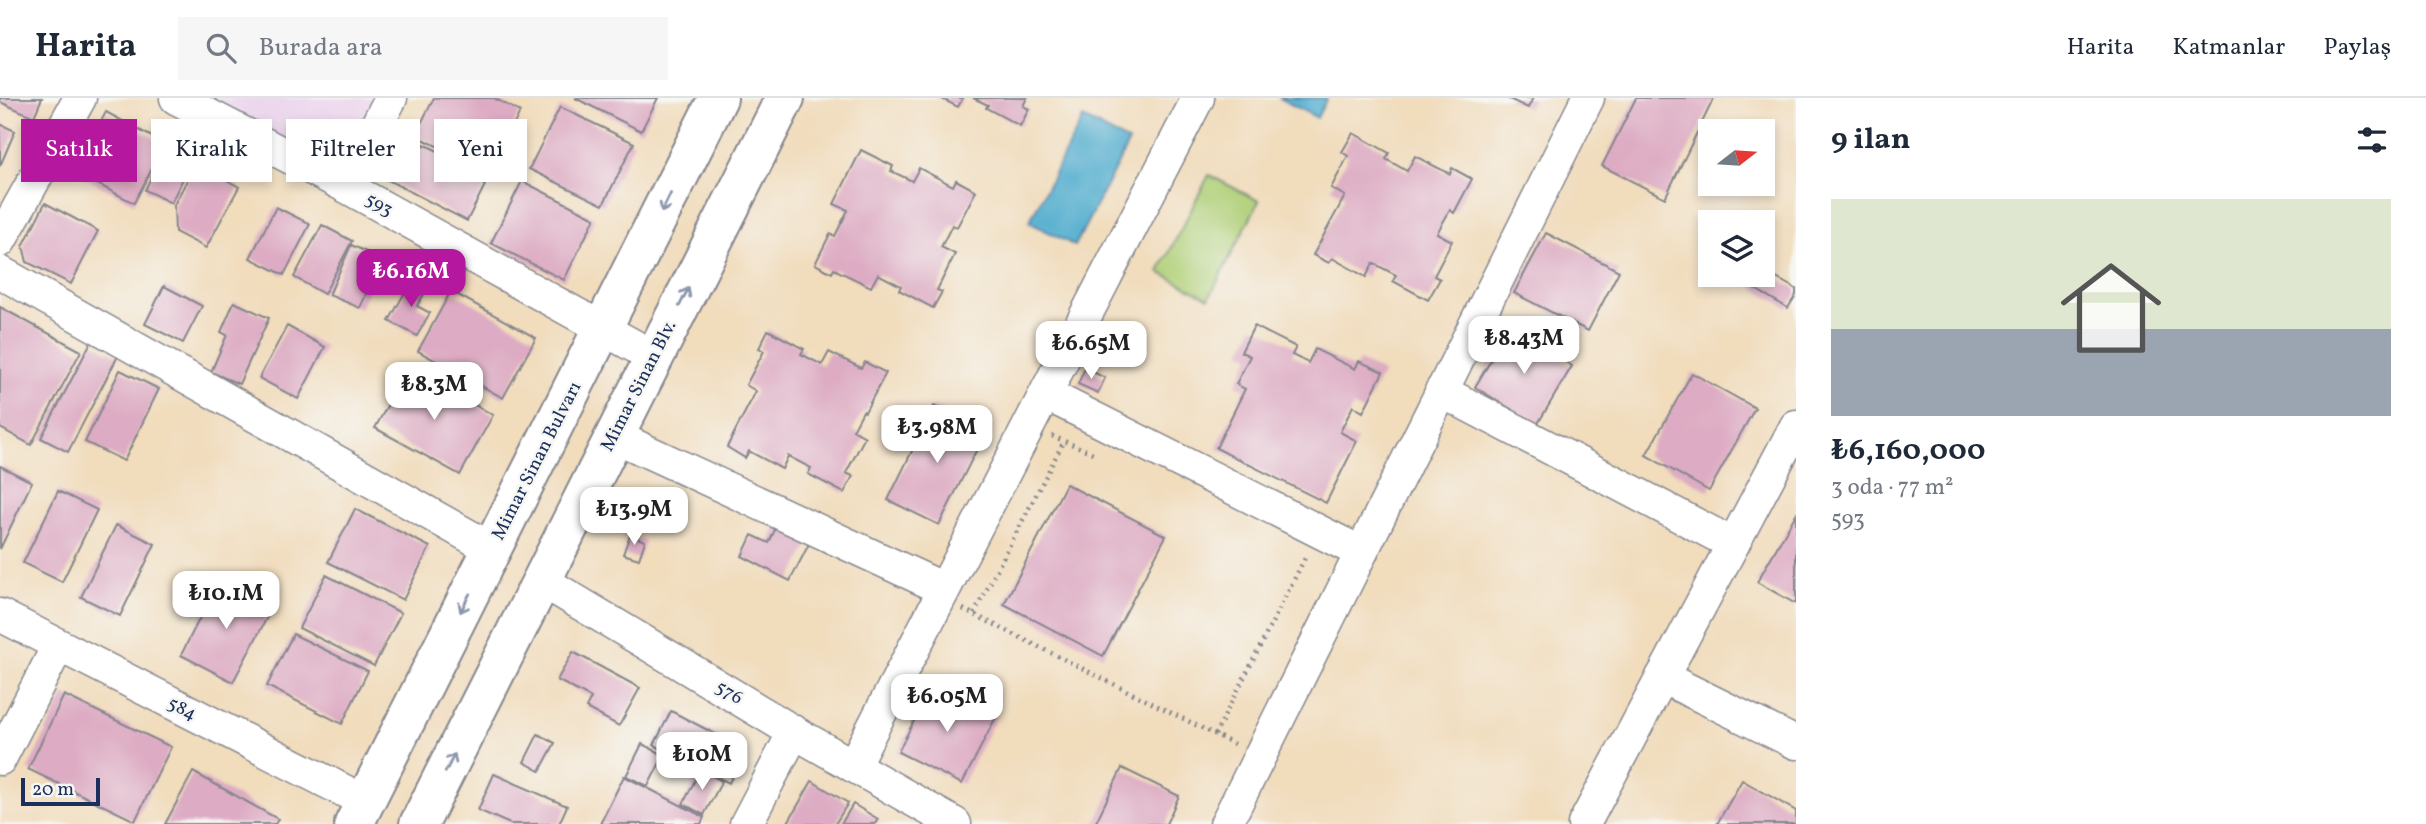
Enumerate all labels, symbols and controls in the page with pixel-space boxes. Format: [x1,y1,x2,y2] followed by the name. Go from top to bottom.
[178,17,668,80] search box
[35,25,136,71] text: Harita
[202,29,240,67] icon: search
[258,30,383,66] text: Burada ara
[2067,31,2134,65] text: Harita
[2172,31,2285,65] text: Katmanlar
[2323,31,2391,65] text: Paylaş
[21,119,137,182] chip: Satılık
[151,119,272,182] chip: Kiralık
[286,119,420,182] chip: Filtreler
[434,119,527,182] chip: Yeni
[1698,119,1774,196] north arrow
[1698,119,1775,287] map controls
[1831,119,1911,161] text: 9 ilan
[2353,121,2391,159] icon: filters
[360,187,398,223] street label: 593
[658,192,672,213] one-way arrow
[1698,210,1775,287] button: layers
[2048,245,2174,371] icon: home
[354,250,468,309] pin: ₺6.16M
[373,256,449,288] text: ₺6.16M
[678,287,692,308] one-way arrow
[595,316,683,456] street label: Mimar Sinan Blv.
[1467,316,1581,376] pin: ₺8.43M
[1034,322,1148,381] pin: ₺6.65M
[1484,323,1564,355] text: ₺8.43M
[1052,328,1130,360] text: ₺6.65M
[385,362,483,422] pin: ₺8.3M
[401,369,467,401] text: ₺8.3M
[486,377,588,545] street label: Mimar Sinan Bulvarı
[880,406,994,465] pin: ₺3.98M
[897,412,977,444] text: ₺3.98M
[1831,430,1986,472] text: ₺6,160,000
[1831,472,1954,504] text: 3 oda · 77 m²
[577,488,691,547] pin: ₺13.9M
[596,494,672,526] text: ₺13.9M
[1831,504,1865,536] text: 593
[169,572,283,631] pin: ₺10.1M
[188,578,264,610] text: ₺10.1M
[458,593,472,613] one-way arrow
[890,674,1004,734] pin: ₺6.05M
[710,675,748,711] street label: 576
[907,681,987,713] text: ₺6.05M
[163,691,201,727] street label: 584
[661,732,743,792] pin: ₺10M
[672,739,732,771] text: ₺10M
[444,753,458,774] one-way arrow
[21,775,100,807] scale bar
[32,777,74,803] text: 20 m

